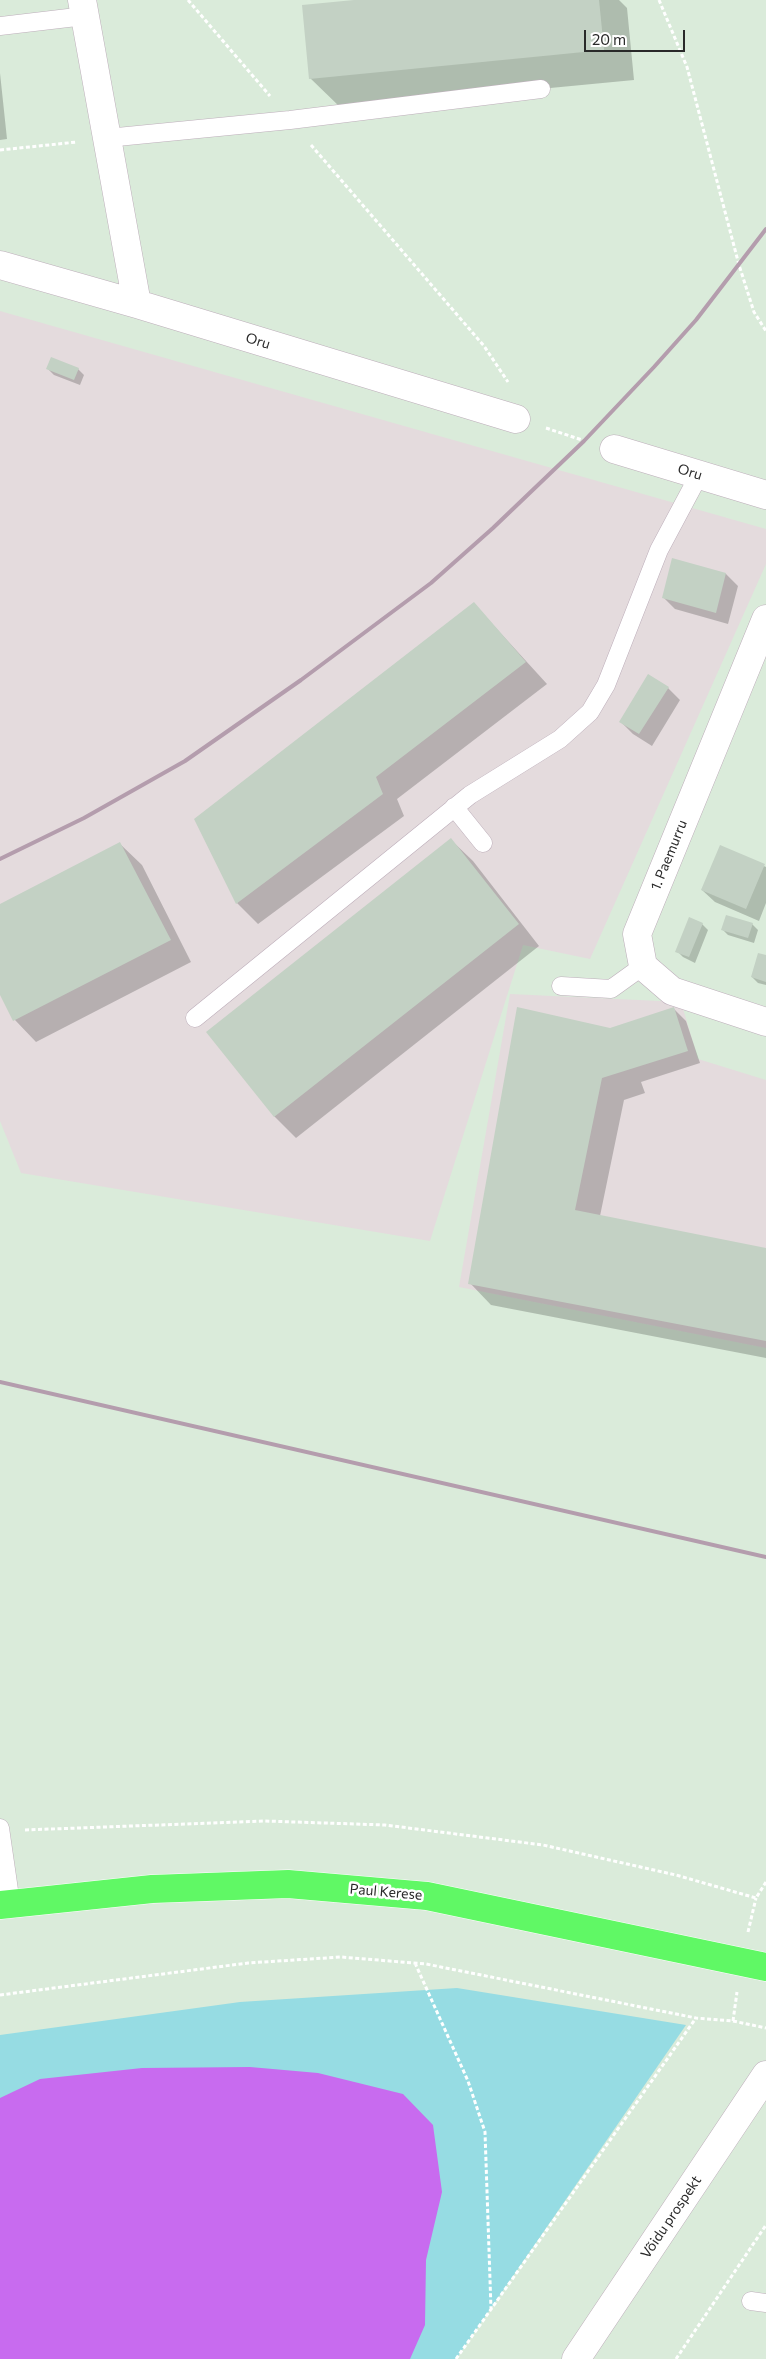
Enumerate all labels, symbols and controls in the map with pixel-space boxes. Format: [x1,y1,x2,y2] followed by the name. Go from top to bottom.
[586,20,687,52] scale bar
[592,30,626,48] text: 20 m
[244,329,272,353] street label: Oru
[676,460,704,484] street label: Oru
[647,817,691,893] street label: 1. Paemurru
[349,1880,423,1904] street label: Paul Kerese
[637,2172,705,2262] street label: Võidu prospekt

